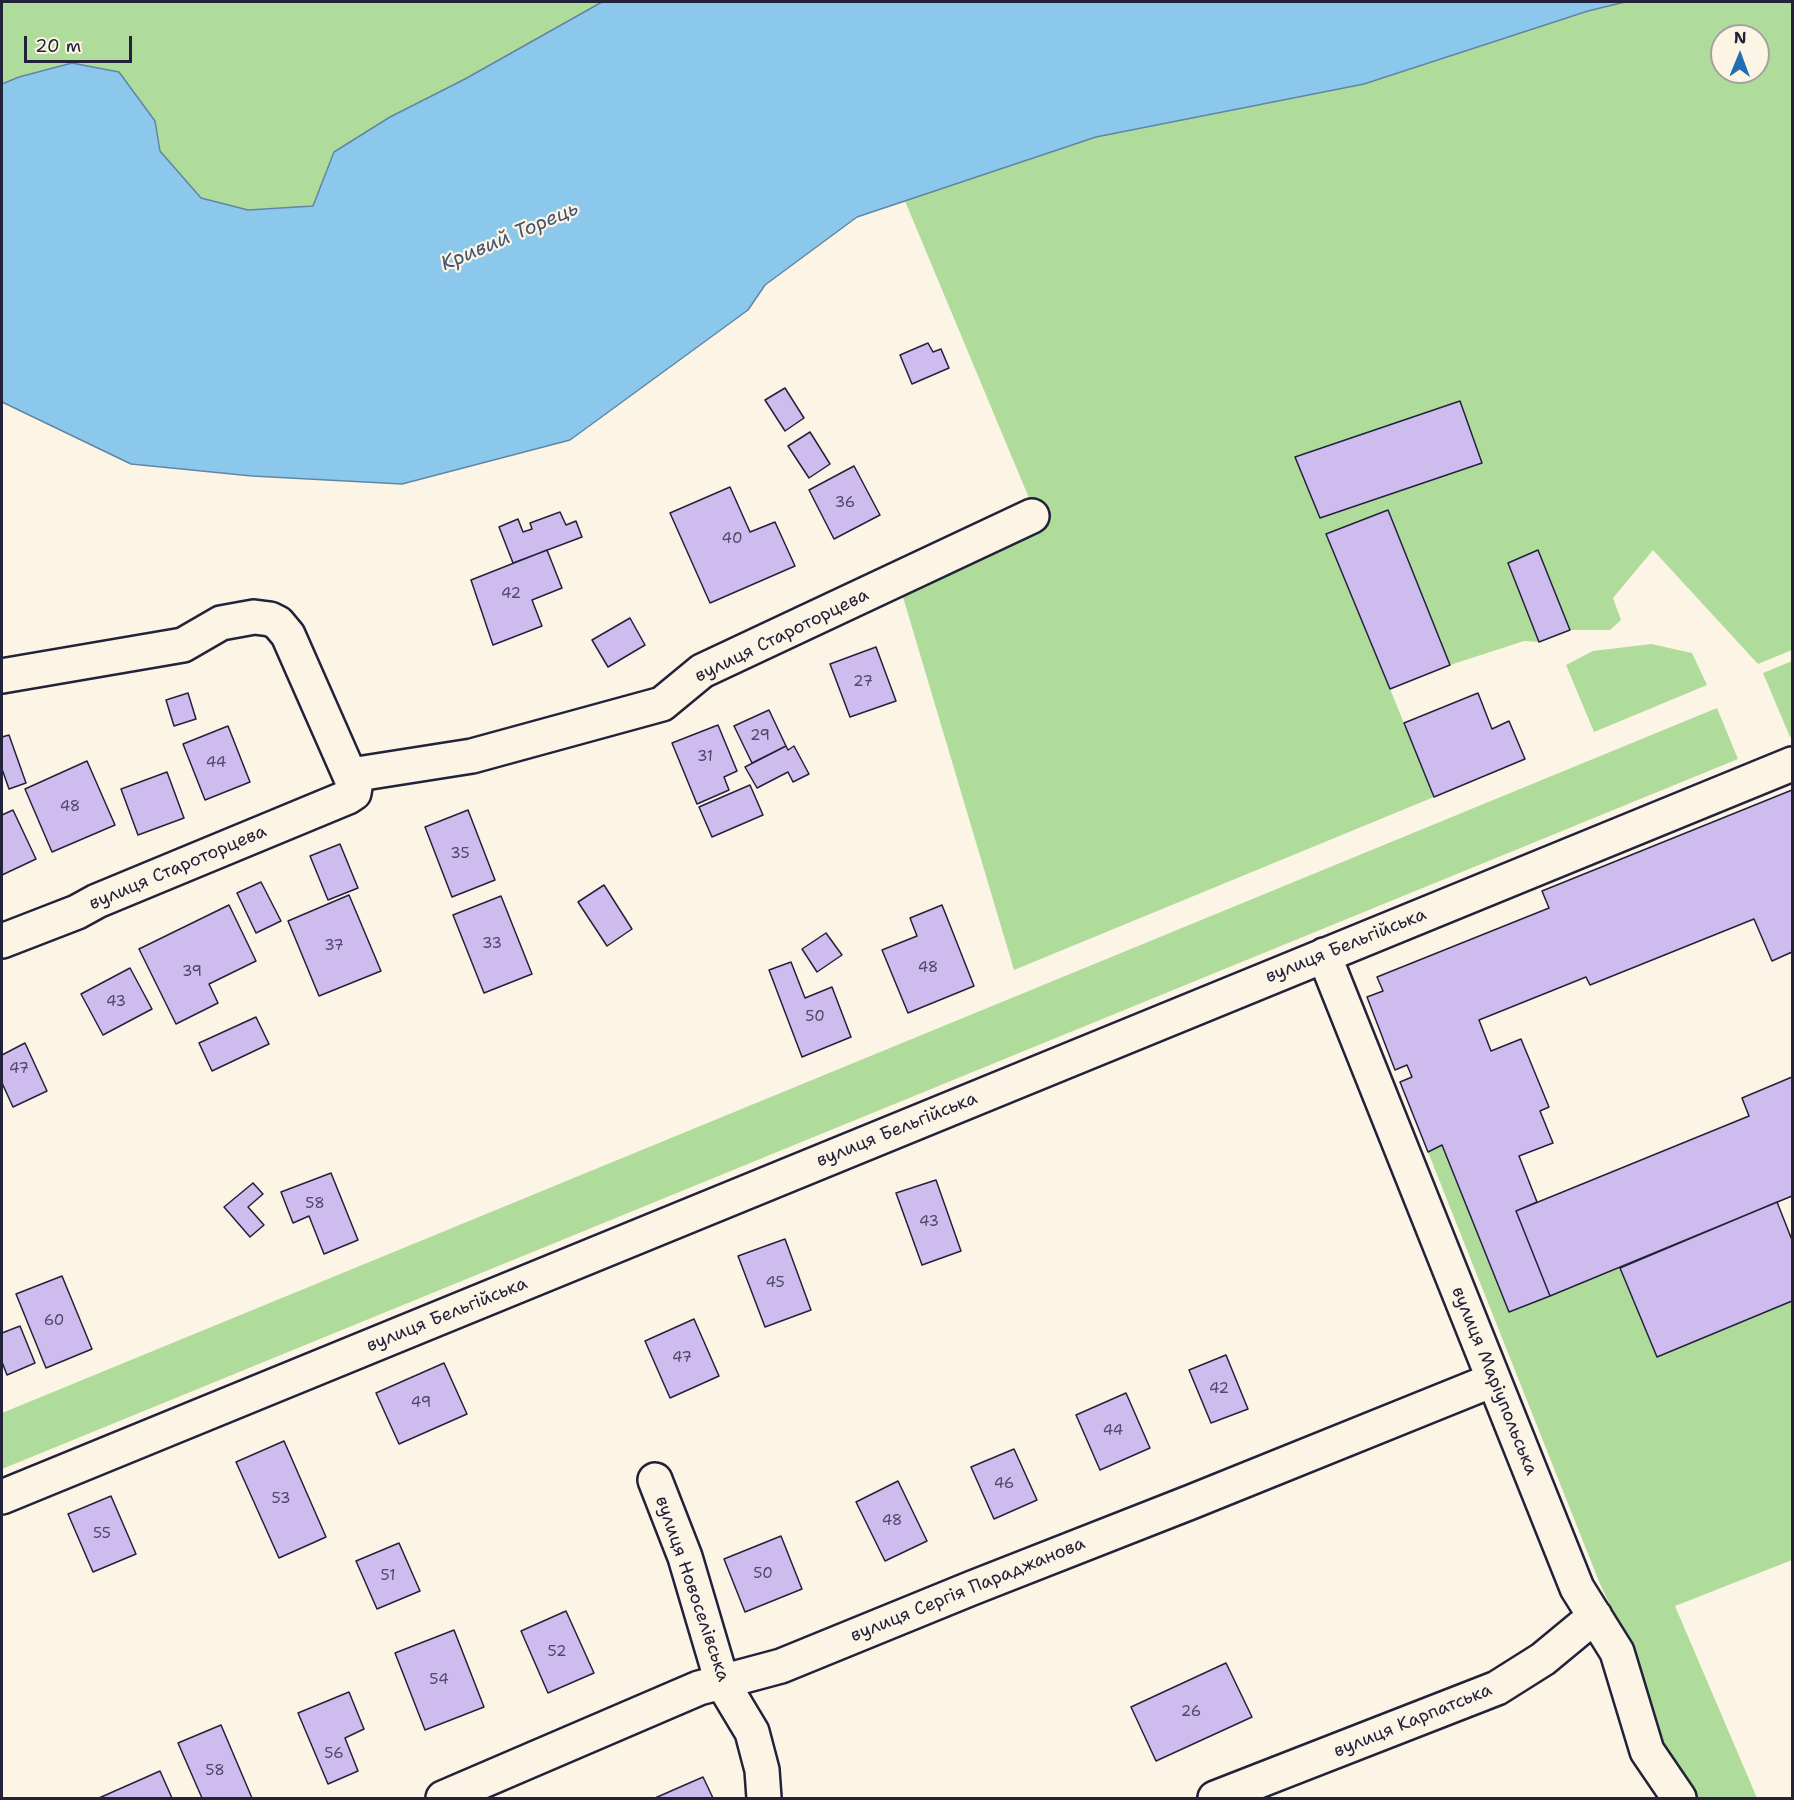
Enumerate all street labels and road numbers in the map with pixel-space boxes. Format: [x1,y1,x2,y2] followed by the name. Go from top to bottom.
[692,584,872,688] street label: вулиця Староторцева
[86,821,270,915] street label: вулиця Староторцева
[1262,904,1430,988] street label: вулиця Бельгійська
[813,1088,981,1172] street label: вулиця Бельгійська
[363,1273,531,1357] street label: вулиця Бельгійська
[1446,1284,1542,1478] street label: вулиця Маріупольська
[650,1493,734,1685] street label: вулиця Новоселівська
[848,1533,1088,1647] street label: вулиця Сергія Параджанова
[1331,1679,1495,1763] street label: вулиця Карпатська

